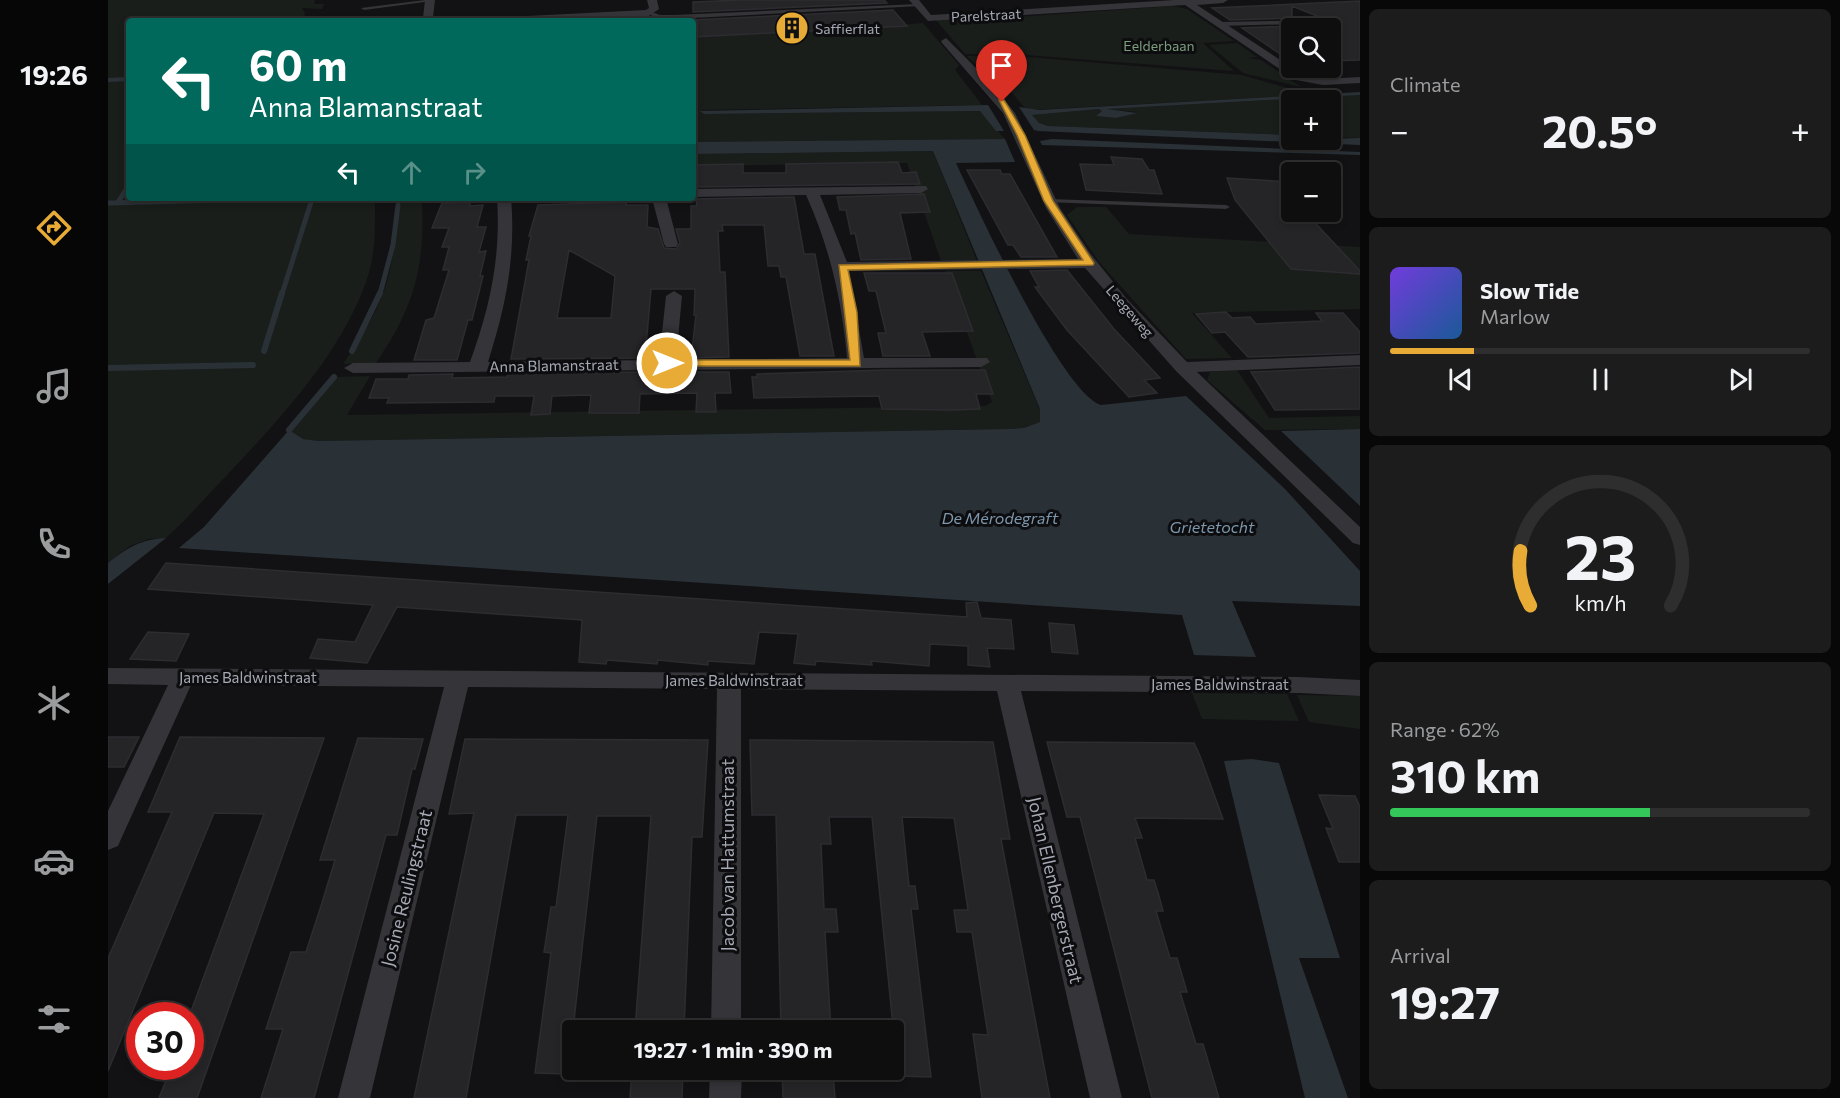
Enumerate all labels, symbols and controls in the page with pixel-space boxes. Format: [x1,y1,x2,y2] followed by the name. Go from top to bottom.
[950,5,1022,25] street label: Parelstraat
[774,10,810,46] building icon: Saffierflat
[1281,18,1341,222] map controls
[1281,18,1341,78] button: search
[815,20,880,37] place label: Saffierflat
[1123,37,1195,54] park label: Eelderbaan
[249,38,348,90] text: 60 m
[976,40,1027,102] pin
[150,42,228,120] icon: left
[985,49,1018,82] icon: arrive
[20,58,88,91] text: 19:26
[1390,72,1460,96] text: Climate
[249,90,483,123] text: Anna Blamanstraat
[1281,90,1341,150] button: +
[1542,102,1657,157] text: 20.5°
[1390,109,1409,150] text: −
[1791,109,1810,150] text: +
[332,156,365,189] icon: left
[395,156,428,189] icon: ahead
[458,156,491,189] icon: right
[1281,162,1341,222] button: −
[33,207,75,249] icon: directions
[1480,277,1579,304] text: Slow Tide
[1103,282,1157,341] street label: Leegeweg
[1480,304,1550,328] text: Marlow
[635,331,699,395] position arrow
[489,355,619,375] street label: Anna Blamanstraat
[1444,363,1477,396] icon: previous
[1584,363,1617,396] icon: pause
[1724,363,1757,396] icon: next
[33,365,75,407] icon: music
[942,508,1059,527] water label: De Mérodegraft
[1170,517,1255,536] water label: Grietetocht
[1564,517,1636,593] text: 23
[33,523,75,565] icon: phone
[1574,589,1626,615] text: km/h
[179,668,317,686] street label: James Baldwinstraat
[665,671,803,689] street label: James Baldwinstraat
[1151,675,1289,693] street label: James Baldwinstraat
[33,682,75,724] icon: climate
[1390,717,1500,741] text: Range · 62%
[1390,747,1540,802] text: 310 km
[716,759,738,951] street label: Jacob van Hattumstraat
[1024,794,1088,986] street label: Johan Ellenbergerstraat
[376,807,436,969] street label: Josine Reulingstraat
[33,840,75,882] icon: car
[1390,943,1451,967] text: Arrival
[1390,973,1500,1028] text: 19:27
[33,998,75,1040] icon: filters
[126,1002,204,1080] speed limit sign: 30
[634,1036,832,1063] text: 19:27 · 1 min · 390 m

